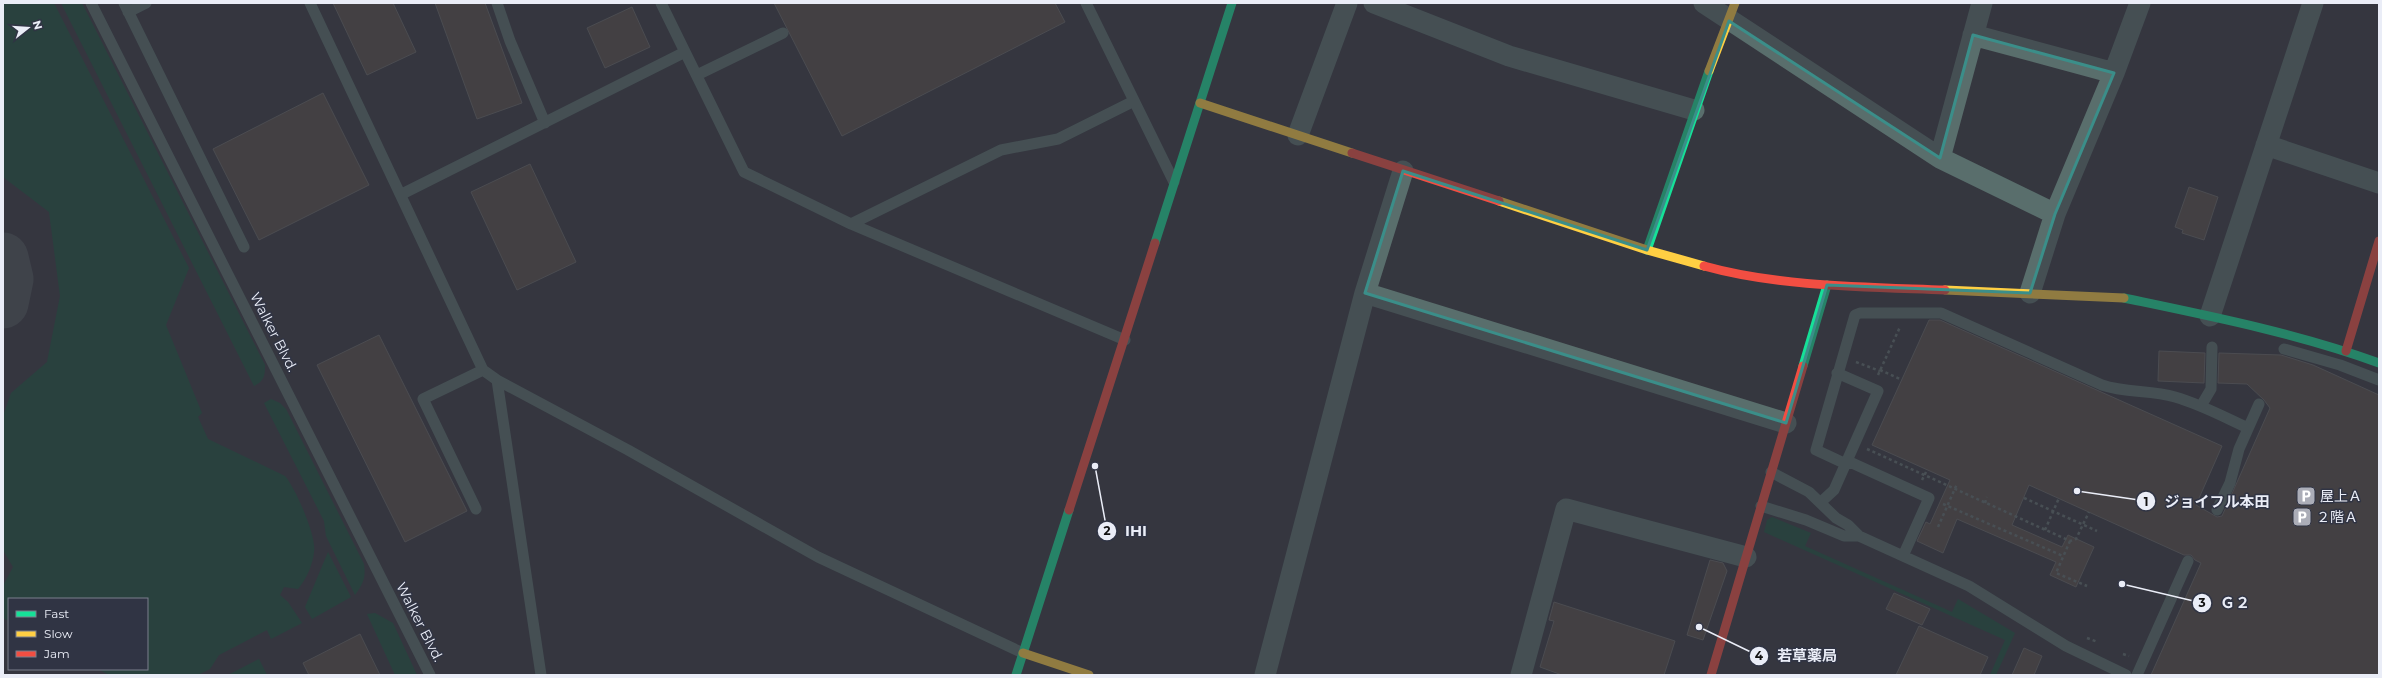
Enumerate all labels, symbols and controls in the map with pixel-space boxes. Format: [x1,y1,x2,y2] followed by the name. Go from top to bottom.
[8,8,48,48] north arrow
[30,19,46,31] text: N
[246,289,302,375] street label: Walker Blvd.
[2295,485,2317,507] parking icon: 屋上Ａ
[2320,487,2362,505] place label: 屋上Ａ
[2136,488,2277,515] callout: ジョイフル本田
[2164,492,2270,511] text: ジョイフル本田
[2144,494,2148,509] text: 1
[2291,506,2313,528] parking icon: ２階Ａ
[2316,508,2358,526] place label: ２階Ａ
[1097,517,1155,544] callout: IHI
[1125,521,1147,540] text: IHI
[1103,523,1111,538] text: 2
[392,579,448,665] street label: Walker Blvd.
[2192,589,2258,616] callout: Ｇ２
[2220,593,2250,612] text: Ｇ２
[2197,595,2206,610] text: 3
[8,598,148,670] legend
[44,606,69,621] text: Fast
[44,626,73,641] text: Slow
[1749,643,1845,670] callout: 若草薬局
[43,646,70,661] text: Jam
[1777,646,1837,665] text: 若草薬局
[1755,648,1764,663] text: 4

